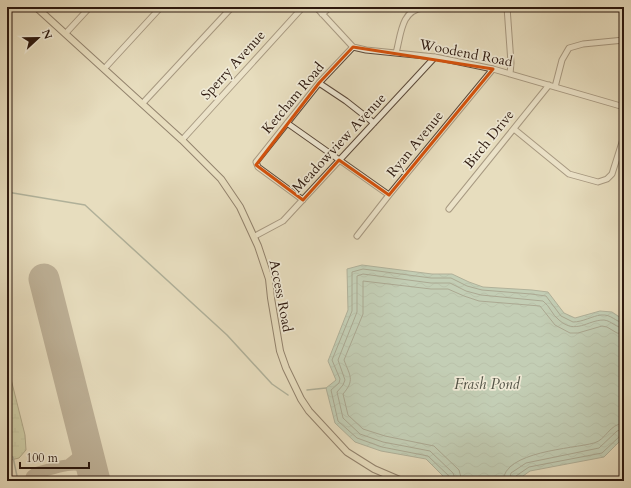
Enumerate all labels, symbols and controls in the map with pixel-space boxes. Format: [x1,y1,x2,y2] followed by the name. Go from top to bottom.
[18,18,58,58] north arrow
[197,26,269,104] street label: Sperry Avenue
[38,27,56,42] text: N
[417,34,515,71] street label: Woodend Road
[258,58,329,138] street label: Ketcham Road
[288,89,390,197] street label: Meadowview Avenue
[460,106,518,172] street label: Birch Drive
[382,107,448,181] street label: Ryan Avenue
[265,258,297,334] street label: Access Road
[454,374,521,394] water label: Frash Pond
[20,444,89,470] scale bar
[26,450,59,466] text: 100 m

